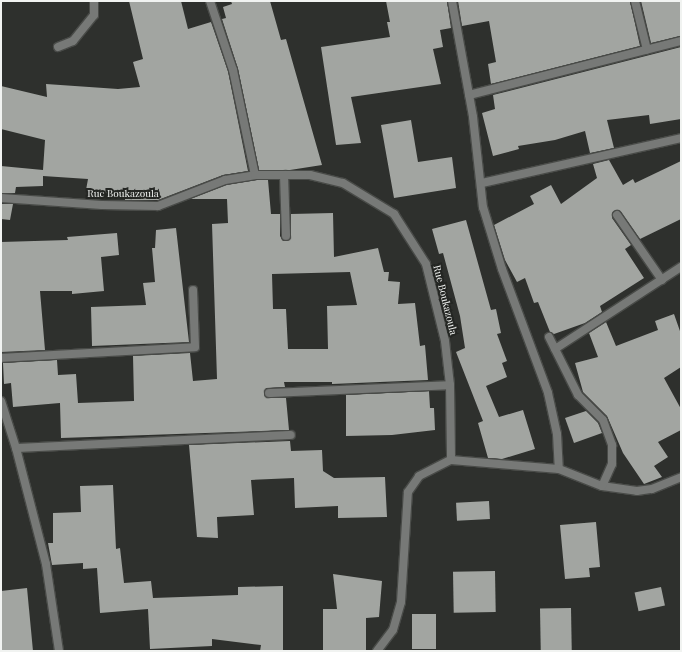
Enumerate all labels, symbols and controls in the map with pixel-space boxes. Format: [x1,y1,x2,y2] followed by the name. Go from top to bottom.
[87,188,159,200] street label: Rue Boukazoula
[431,264,459,336] street label: Rue Boukazoula

